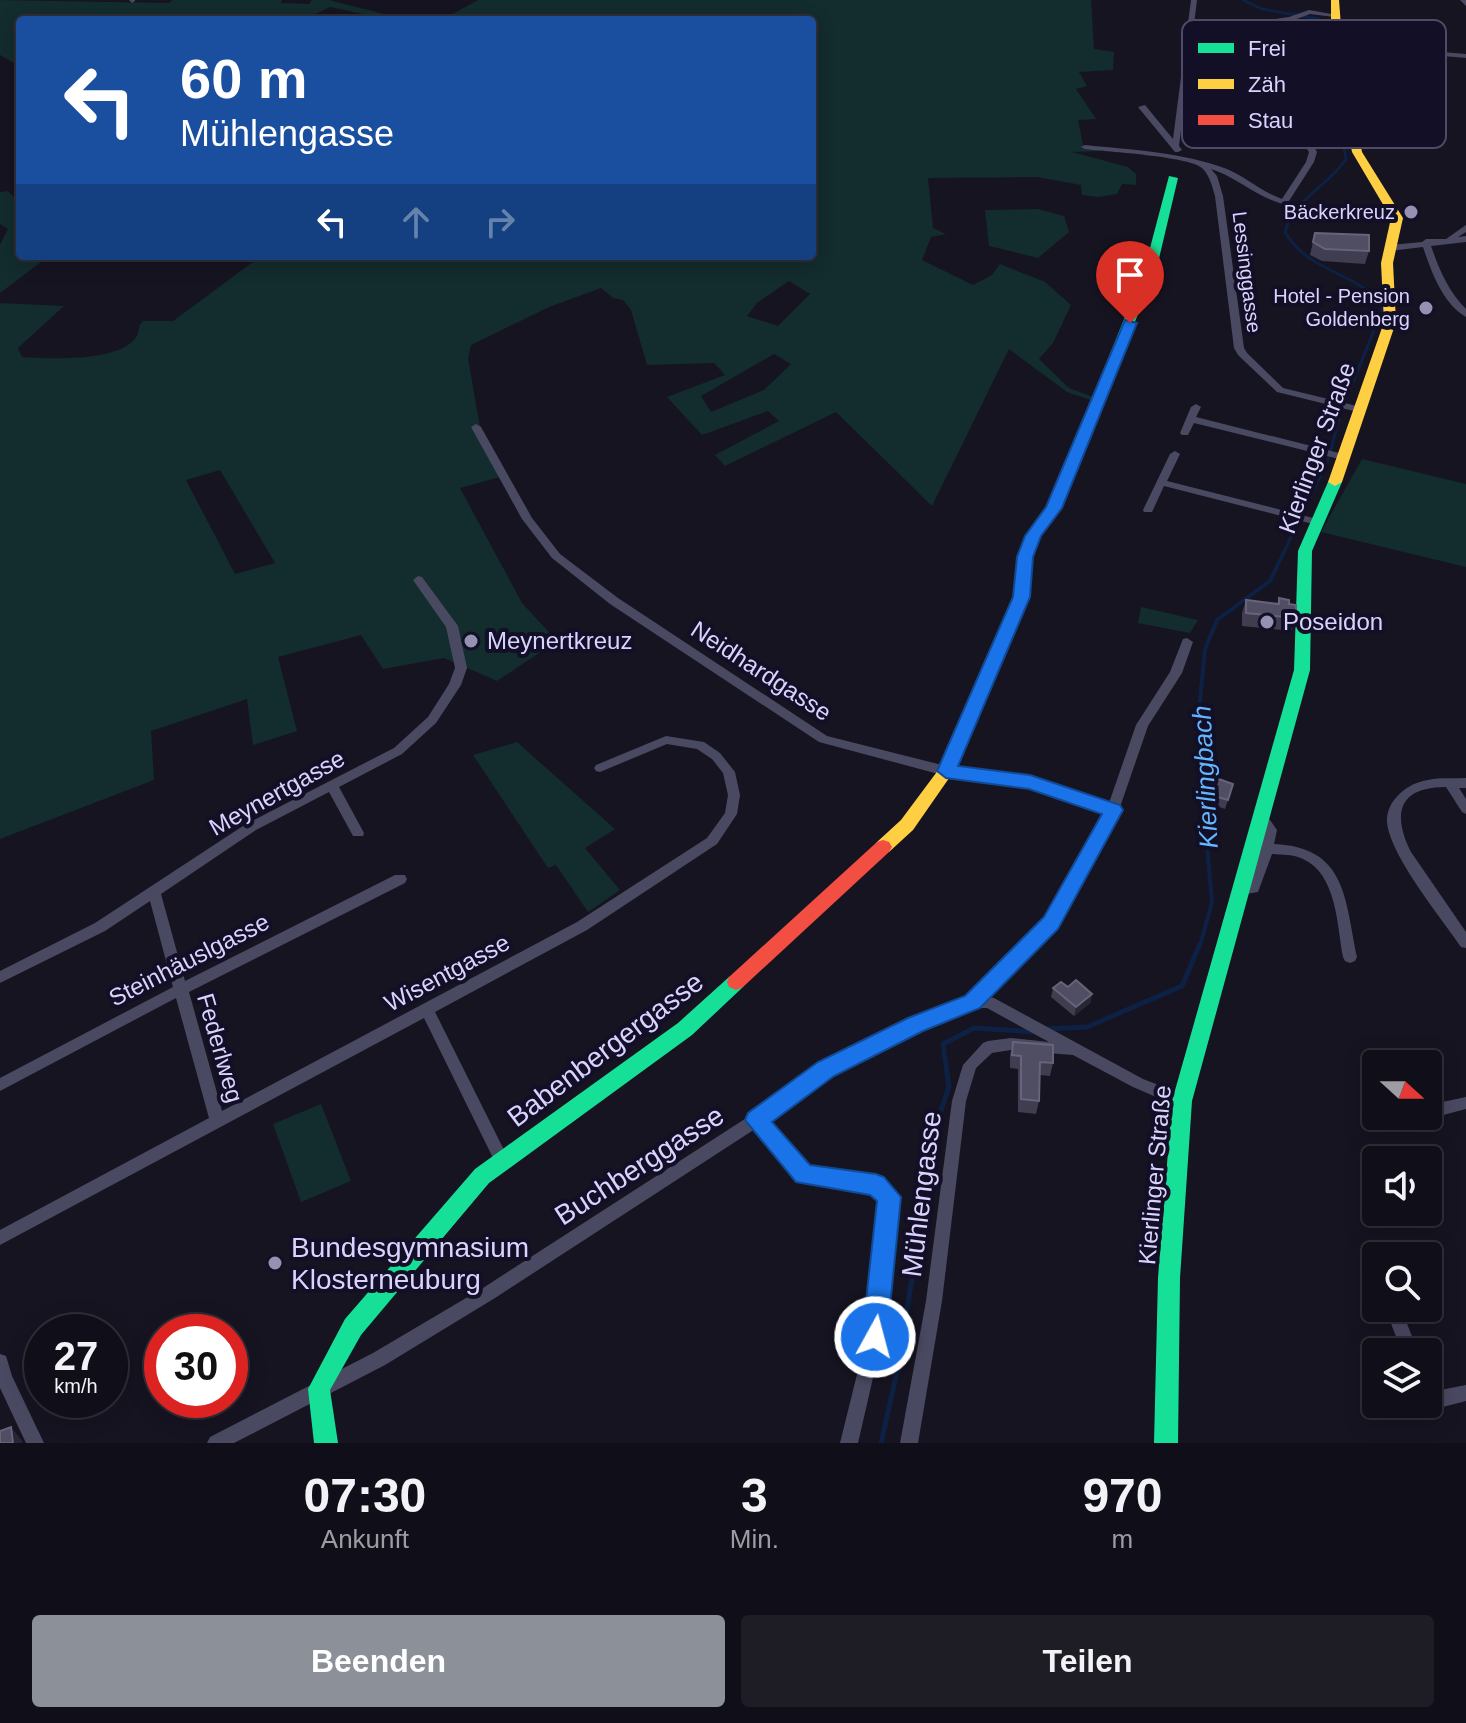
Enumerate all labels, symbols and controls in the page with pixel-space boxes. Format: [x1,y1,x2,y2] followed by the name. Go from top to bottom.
[1182,20,1446,148] legend
[1248,36,1286,61] text: Frei
[180,47,308,110] text: 60 m
[48,48,152,152] icon: left
[1248,72,1286,97] text: Zäh
[1248,108,1293,133] text: Stau
[180,113,394,154] text: Mühlengasse
[310,200,354,244] icon: left
[394,200,438,244] icon: ahead
[478,200,522,244] icon: right
[1284,201,1395,223] place label: Bäckerkreuz
[1402,203,1420,221] marker: Bäckerkreuz
[1229,210,1265,334] street label: Lessinggasse
[1096,241,1164,323] pin
[1108,253,1152,297] icon: arrive
[1273,285,1410,330] place label: Hotel - Pension Goldenberg
[1417,299,1435,317] marker: Hotel - Pension Goldenberg
[1273,359,1360,537] street label: Kierlinger Straße
[1283,608,1383,635] place label: Poseidon
[1258,613,1276,631] marker: Poseidon
[686,615,836,726] street label: Neidhardgasse
[487,627,632,654] place label: Meynertkreuz
[462,632,480,650] marker: Meynertkreuz
[1186,705,1224,849] water label: Kierlingbach
[204,744,349,841] street label: Meynertgasse
[104,908,273,1012] street label: Steinhäuslgasse
[380,928,514,1017] street label: Wisentgasse
[501,966,709,1133] street label: Babenbergergasse
[192,990,249,1105] street label: Federlweg
[1362,1050,1442,1130] north arrow
[1362,1050,1442,1418] map controls
[1133,1084,1176,1266] street label: Kierlinger Straße
[549,1099,729,1231] street label: Buchberggasse
[896,1110,947,1279] street label: Mühlengasse
[1362,1146,1442,1226] button: sound
[291,1232,529,1295] place label: Bundesgymnasium Klosterneuburg
[1362,1242,1442,1322] button: search
[266,1254,284,1272] marker: Bundesgymnasium Klosterneuburg
[833,1295,917,1379] position arrow
[144,1314,248,1418] speed limit sign: 30
[54,1334,98,1378] text: 27
[1362,1338,1442,1418] button: layers
[54,1375,98,1397] text: km/h
[304,1469,426,1522] text: 07:30
[741,1469,768,1522] text: 3
[1082,1469,1162,1522] text: 970
[321,1524,409,1554] text: Ankunft
[730,1524,779,1554] text: Min.
[1112,1524,1133,1554] text: m
[32,1615,725,1707] button: Beenden
[741,1615,1434,1707] button: Teilen

